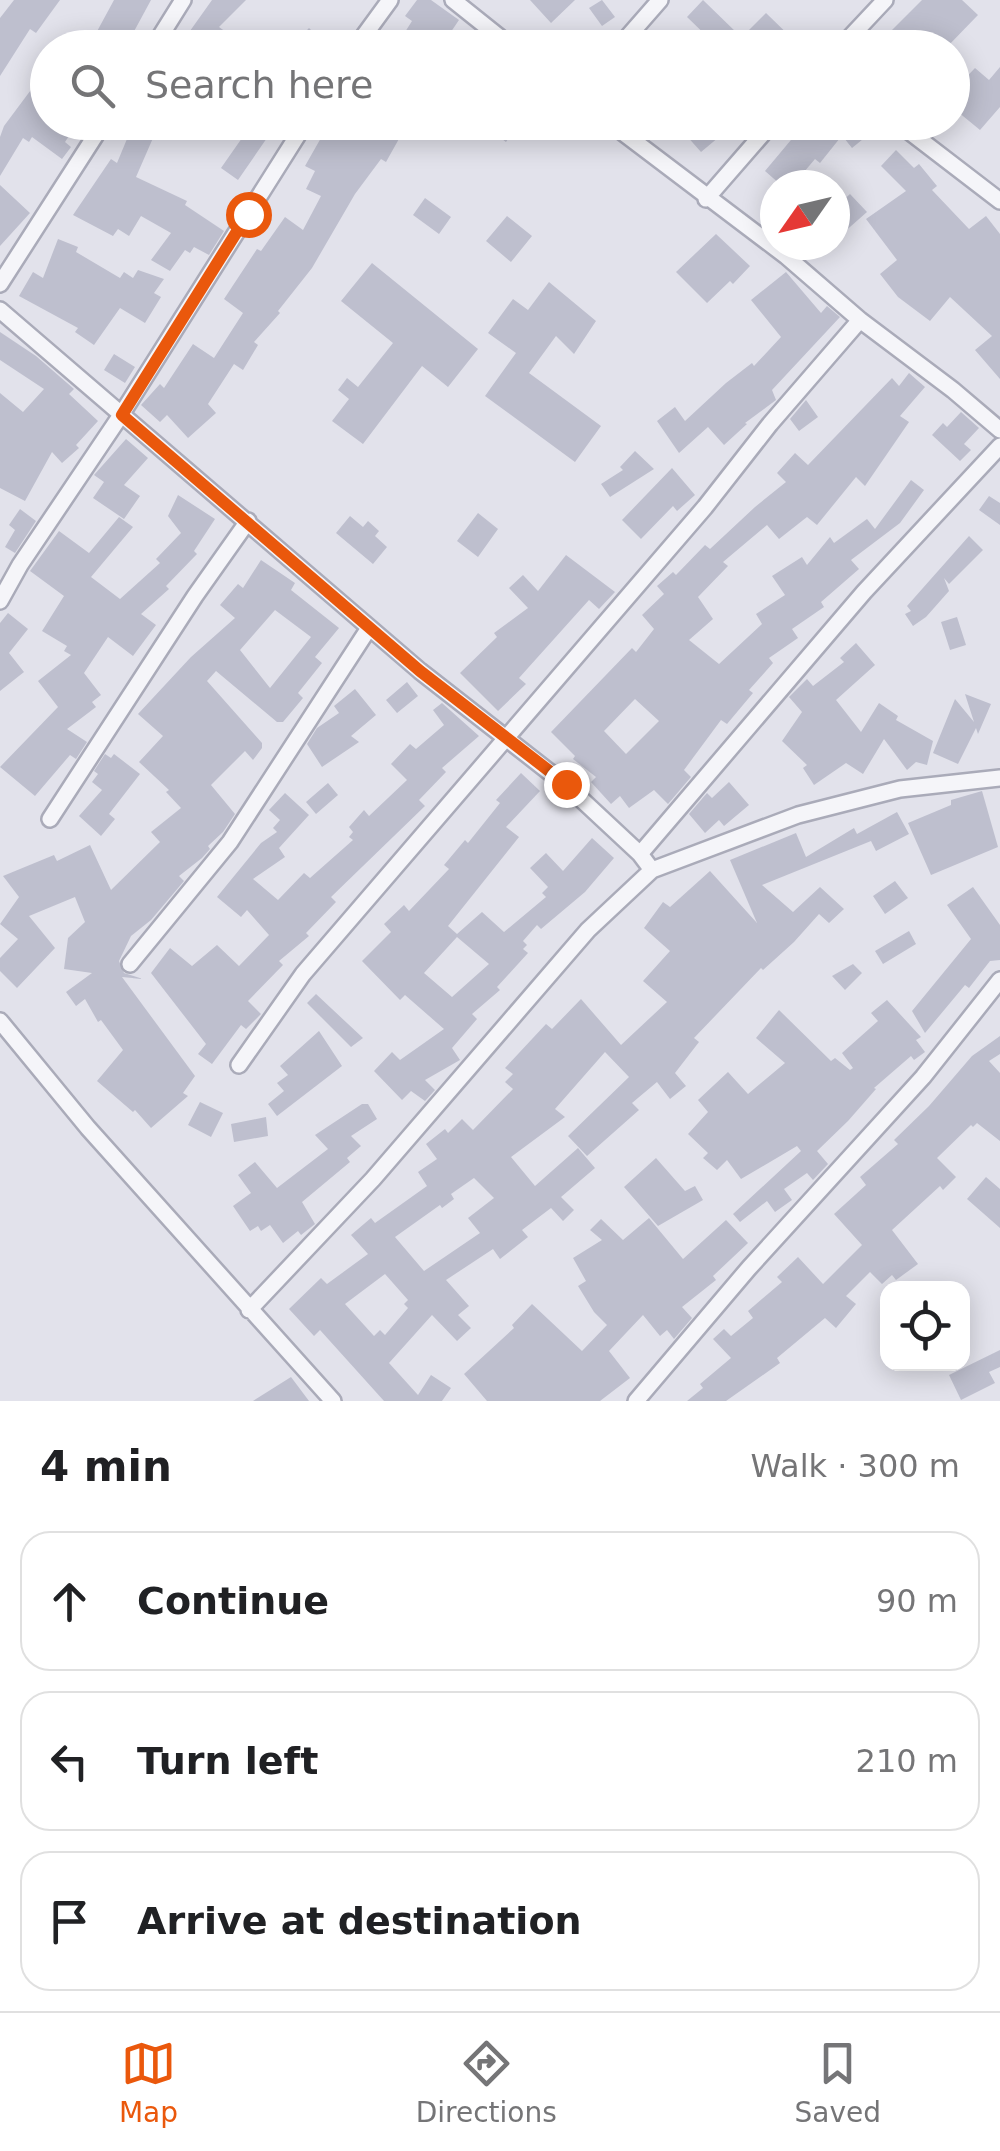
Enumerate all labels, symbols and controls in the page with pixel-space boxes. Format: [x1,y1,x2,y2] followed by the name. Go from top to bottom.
[30,30,970,140] search box
[65,58,120,113] icon: search
[145,63,373,107] text: Search here
[760,170,850,260] north arrow
[226,192,272,238] route start
[544,762,590,808] route end
[880,1281,970,1371] map controls
[880,1281,970,1371] button: locate
[40,1442,172,1491] text: 4 min
[750,1447,960,1485] text: Walk · 300 m
[42,1574,97,1629] icon: ahead
[137,1579,329,1623] text: Continue
[876,1582,958,1620] text: 90 m
[42,1734,97,1789] icon: left
[137,1739,318,1783] text: Turn left
[856,1742,958,1780] text: 210 m
[42,1894,97,1949] icon: arrive
[137,1899,582,1943] text: Arrive at destination
[119,2036,178,2129] tab: Map
[416,2036,557,2129] tab: Directions
[795,2036,881,2129] tab: Saved

